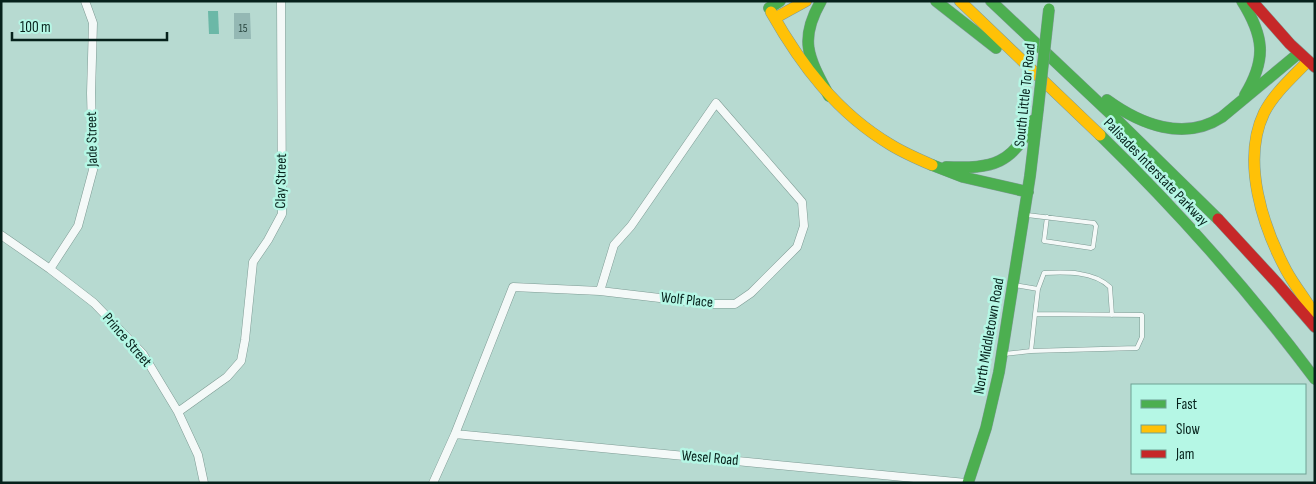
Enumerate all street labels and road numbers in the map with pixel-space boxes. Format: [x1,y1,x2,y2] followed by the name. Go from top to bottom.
[1010,42,1040,148] street label: South Little Tor Road
[82,111,102,168] street label: Jade Street
[1099,114,1213,230] street label: Palisades Interstate Parkway
[271,153,291,209] street label: Clay Street
[969,276,1009,396] street label: North Middletown Road
[660,288,714,312] street label: Wolf Place
[98,309,156,371] street label: Prince Street
[681,446,739,470] street label: Wesel Road

